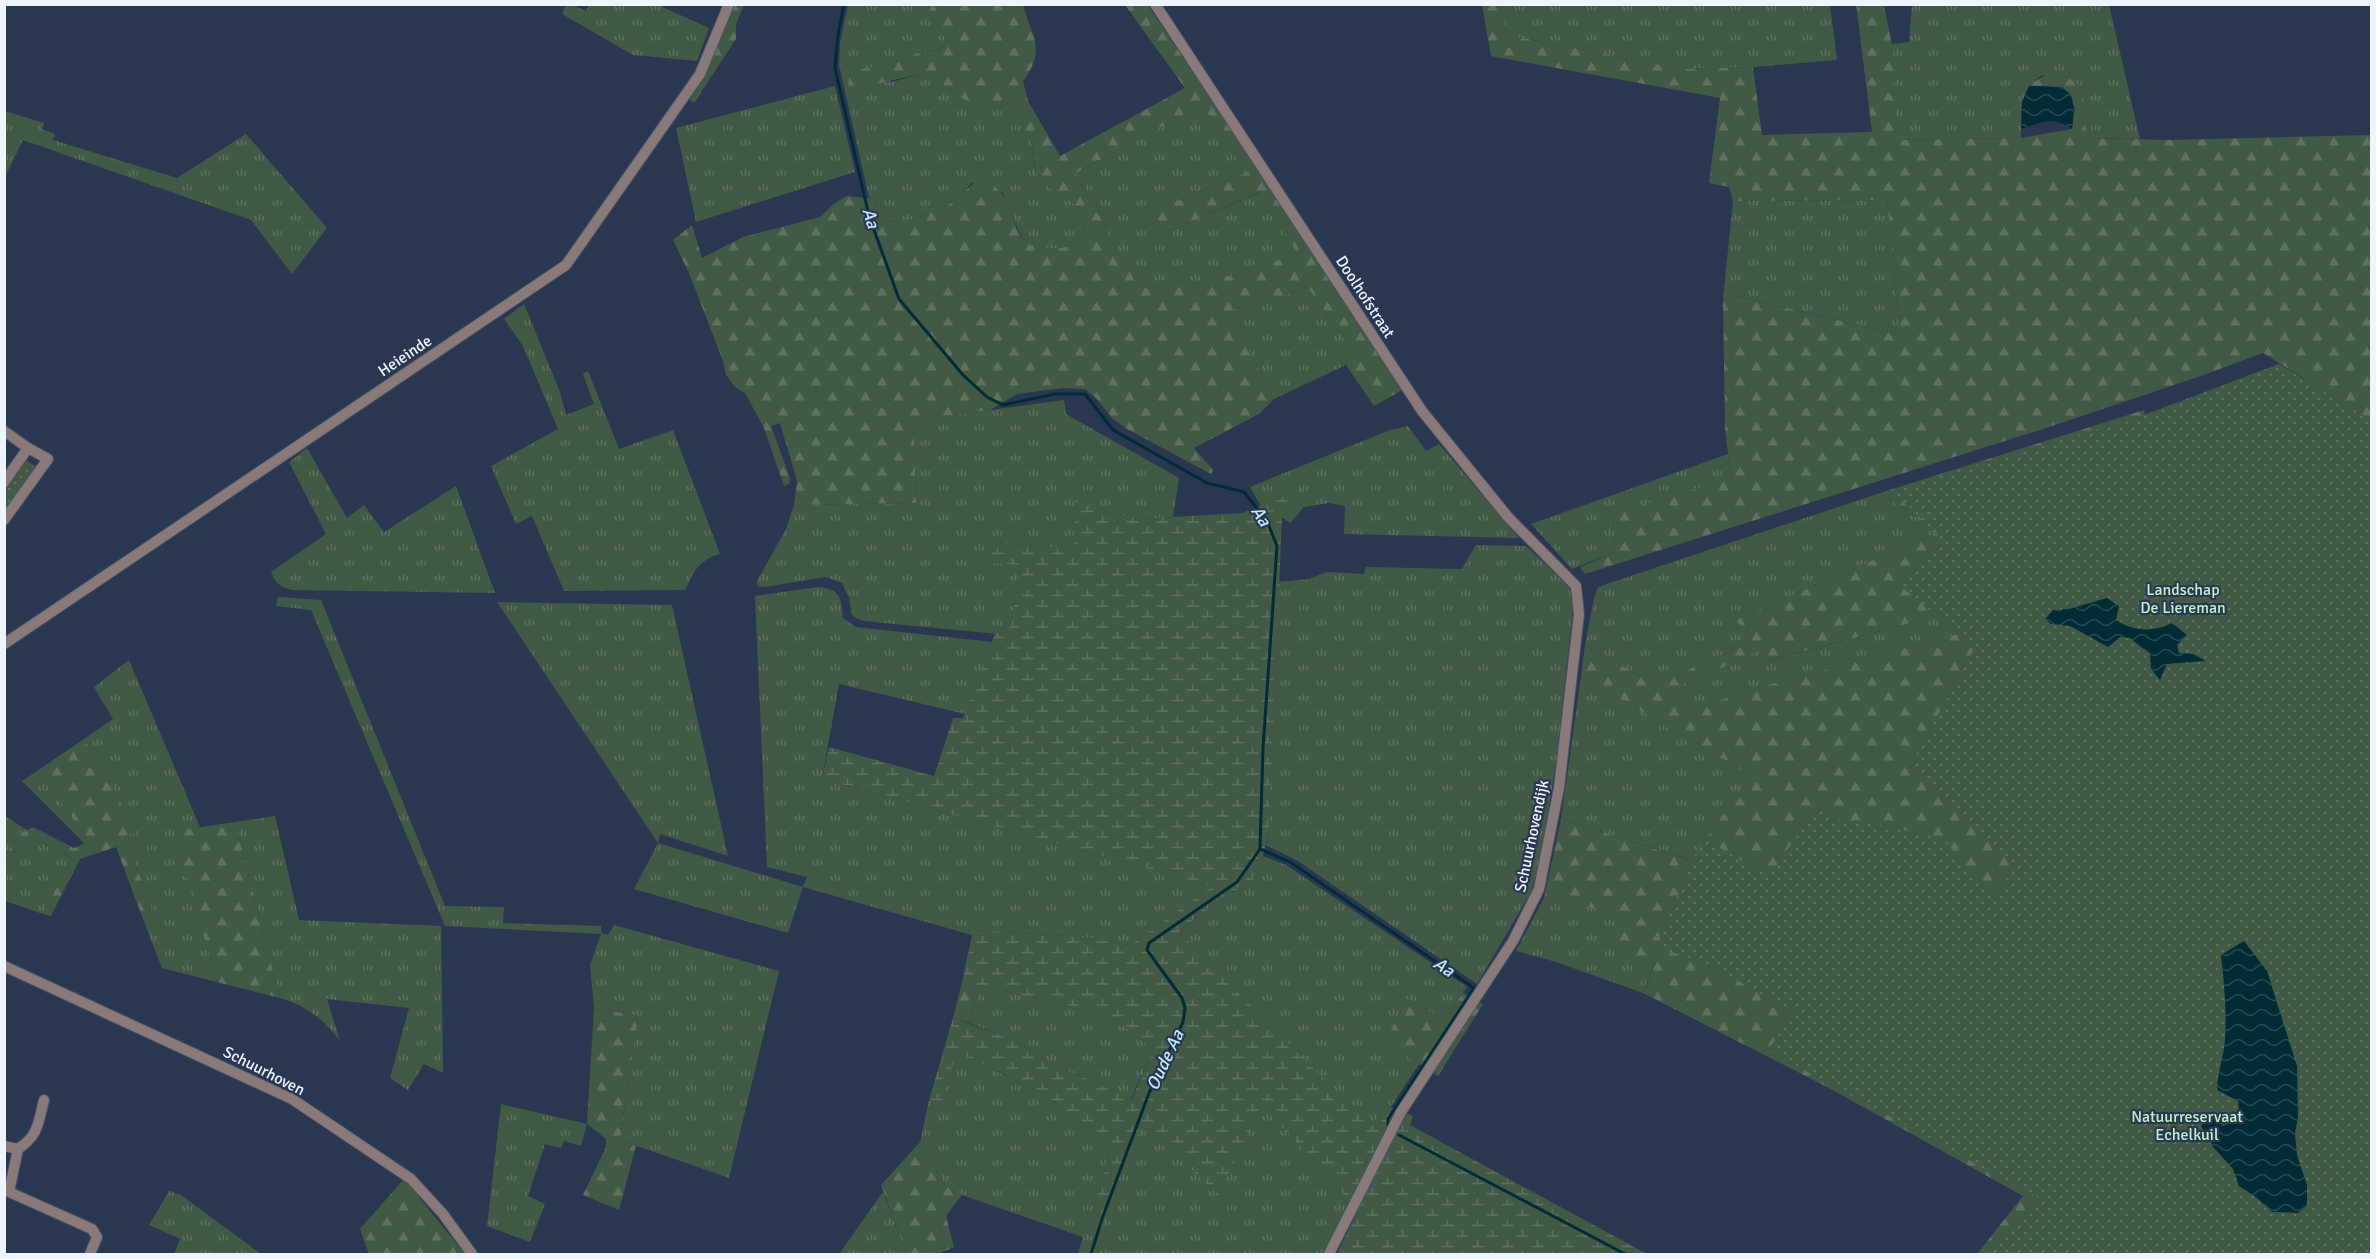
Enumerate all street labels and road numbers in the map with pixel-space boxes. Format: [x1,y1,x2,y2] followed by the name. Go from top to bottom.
[1331,252,1399,342] street label: Doolhofstraat
[374,331,436,381] street label: Heieinde
[1510,778,1554,894] street label: Schuurhovendijk
[220,1042,308,1100] street label: Schuurhoven

